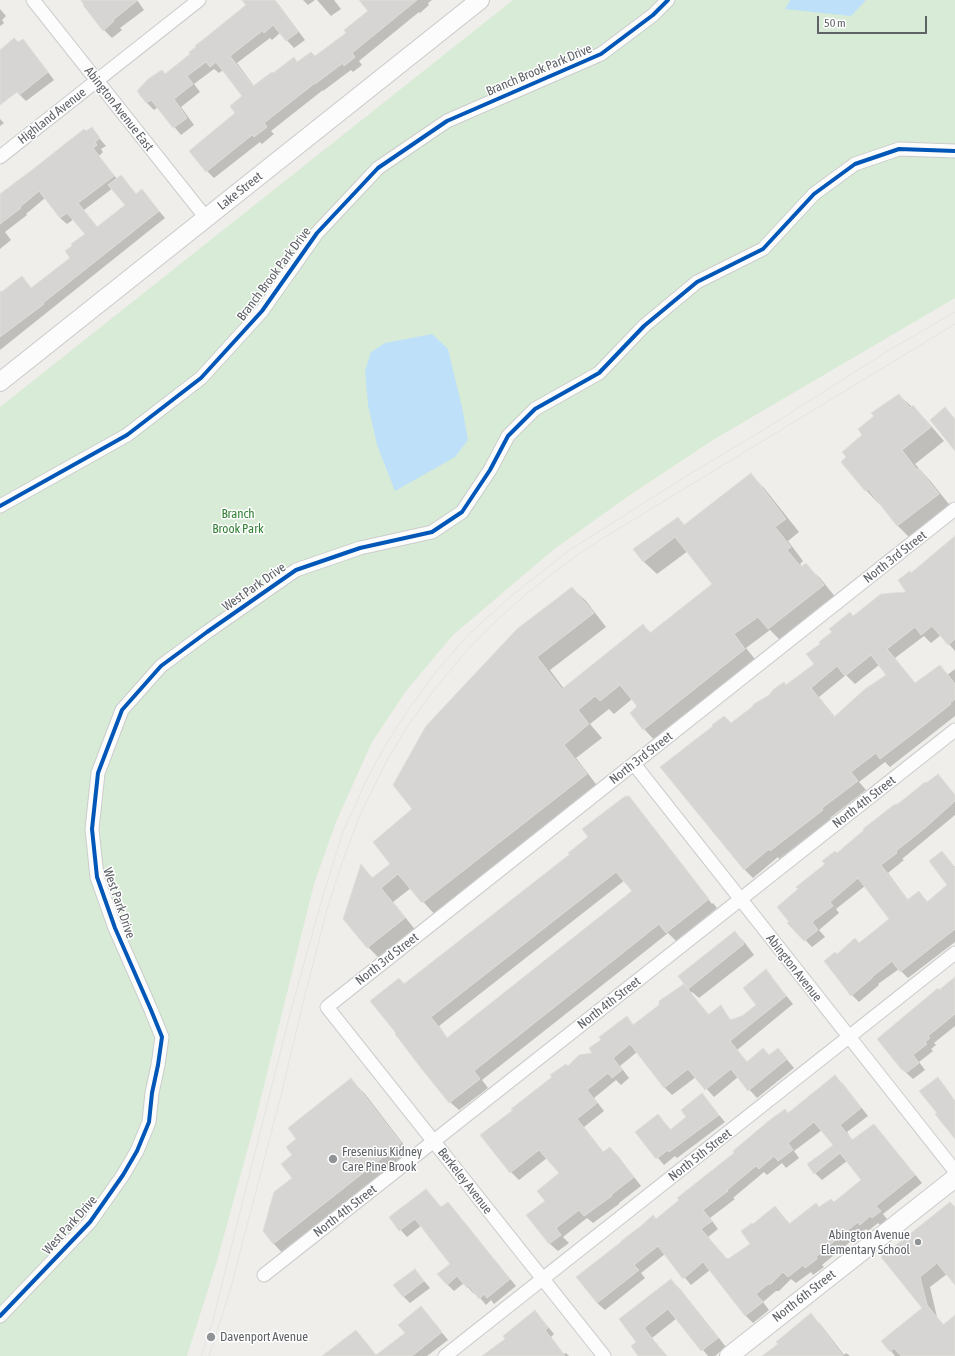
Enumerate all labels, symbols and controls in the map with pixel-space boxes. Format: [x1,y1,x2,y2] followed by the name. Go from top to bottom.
[819,8,929,34] scale bar
[824,16,846,30] text: 50 m
[484,41,594,99] street label: Branch Brook Park Drive
[81,64,157,154] street label: Abington Avenue East
[15,85,89,147] street label: Highland Avenue
[214,169,266,213] street label: Lake Street
[234,224,314,324] street label: Branch Brook Park Drive
[212,506,264,537] park label: Branch Brook Park
[860,528,930,586] street label: North 3rd Street
[219,559,289,615] street label: West Park Drive
[606,729,676,787] street label: North 3rd Street
[829,773,899,831] street label: North 4th Street
[100,866,138,940] street label: West Park Drive
[352,930,422,988] street label: North 3rd Street
[763,931,825,1005] street label: Abington Avenue
[574,974,644,1032] street label: North 4th Street
[665,1126,735,1184] street label: North 5th Street
[342,1144,422,1175] place label: Fresenius Kidney Care Pine Brook
[434,1145,496,1217] street label: Berkeley Avenue
[327,1153,339,1165] marker: Fresenius Kidney Care Pine Brook
[310,1182,380,1240] street label: North 4th Street
[40,1192,100,1258] street label: West Park Drive
[821,1227,910,1258] place label: Abington Avenue Elementary School
[913,1237,923,1247] marker: Abington Avenue Elementary School
[769,1267,839,1325] street label: North 6th Street
[220,1329,308,1345] place label: Davenport Avenue
[205,1331,217,1343] marker: Davenport Avenue

